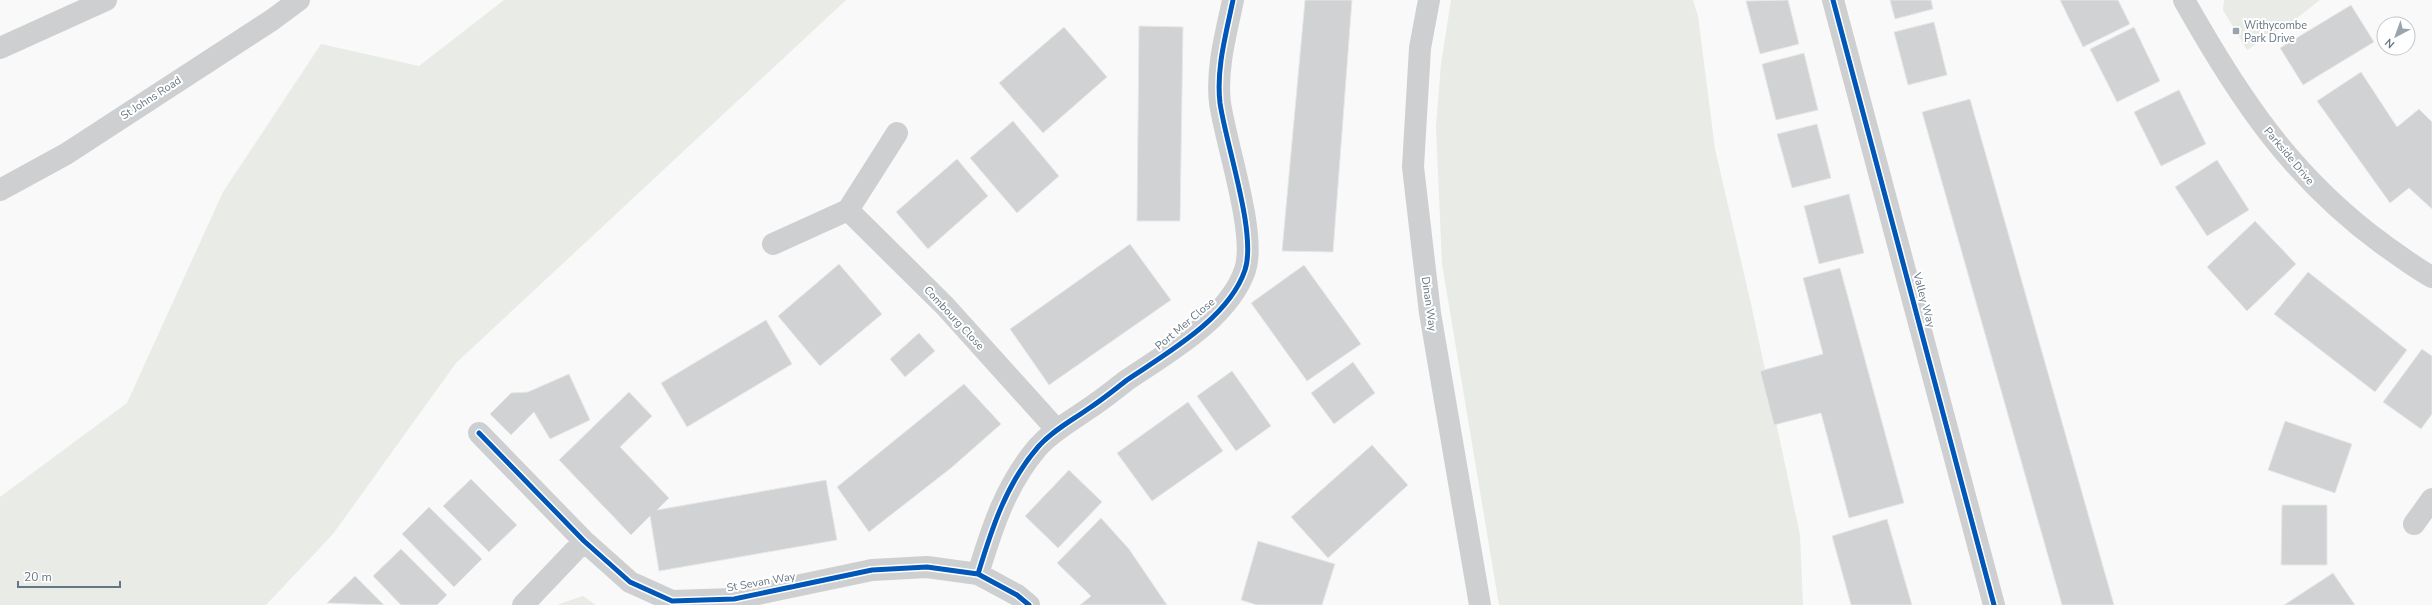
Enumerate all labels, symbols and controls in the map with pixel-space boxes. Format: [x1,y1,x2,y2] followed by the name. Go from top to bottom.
[2376,16,2416,56] north arrow
[2244,18,2307,46] place label: Withycombe Park Drive
[2231,26,2241,36] marker: Withycombe Park Drive
[2382,35,2398,52] text: N
[118,73,184,123] street label: St Johns Road
[2260,124,2318,188] street label: Parkside Drive
[1909,270,1939,330] street label: Valley Way
[1418,276,1440,333] street label: Dinan Way
[920,283,988,353] street label: Combourg Close
[1152,294,1218,353] street label: Port Mer Close
[18,563,120,589] scale bar
[24,569,52,585] text: 20 m
[726,569,797,595] street label: St Sevan Way

